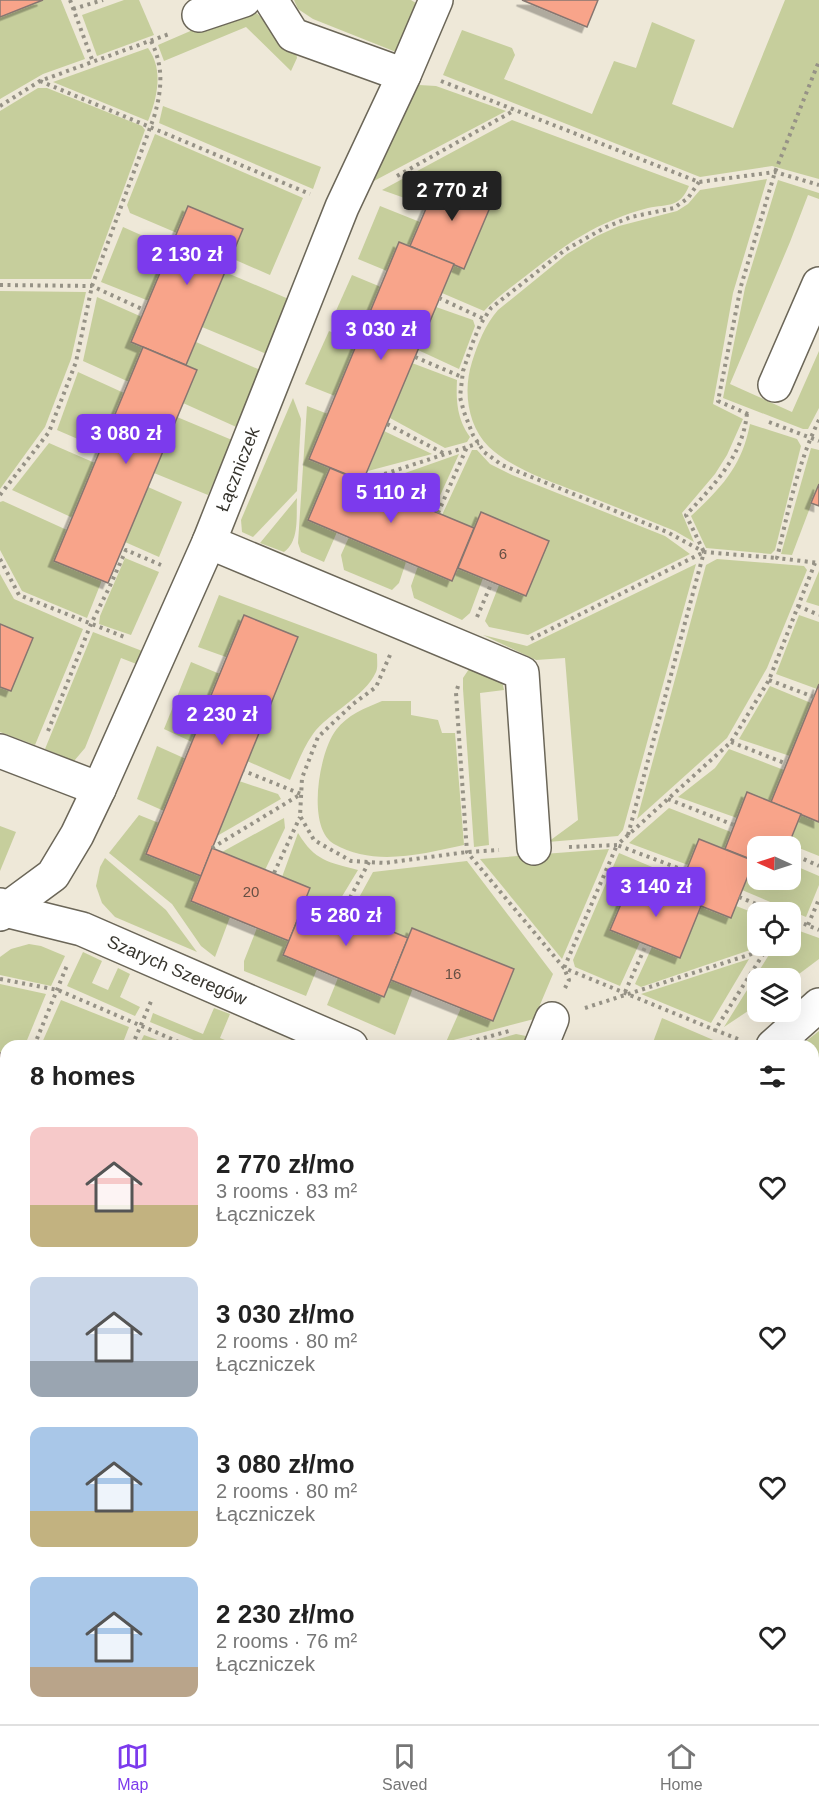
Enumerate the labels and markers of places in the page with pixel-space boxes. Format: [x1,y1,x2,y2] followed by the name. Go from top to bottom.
[390,171,514,222] pin: 2 770 zł
[125,235,249,286] pin: 2 130 zł
[319,310,443,361] pin: 3 030 zł
[64,414,188,465] pin: 3 080 zł
[329,473,453,524] pin: 5 110 zł
[160,695,284,746] pin: 2 230 zł
[594,867,718,918] pin: 3 140 zł
[284,896,408,947] pin: 5 280 zł

